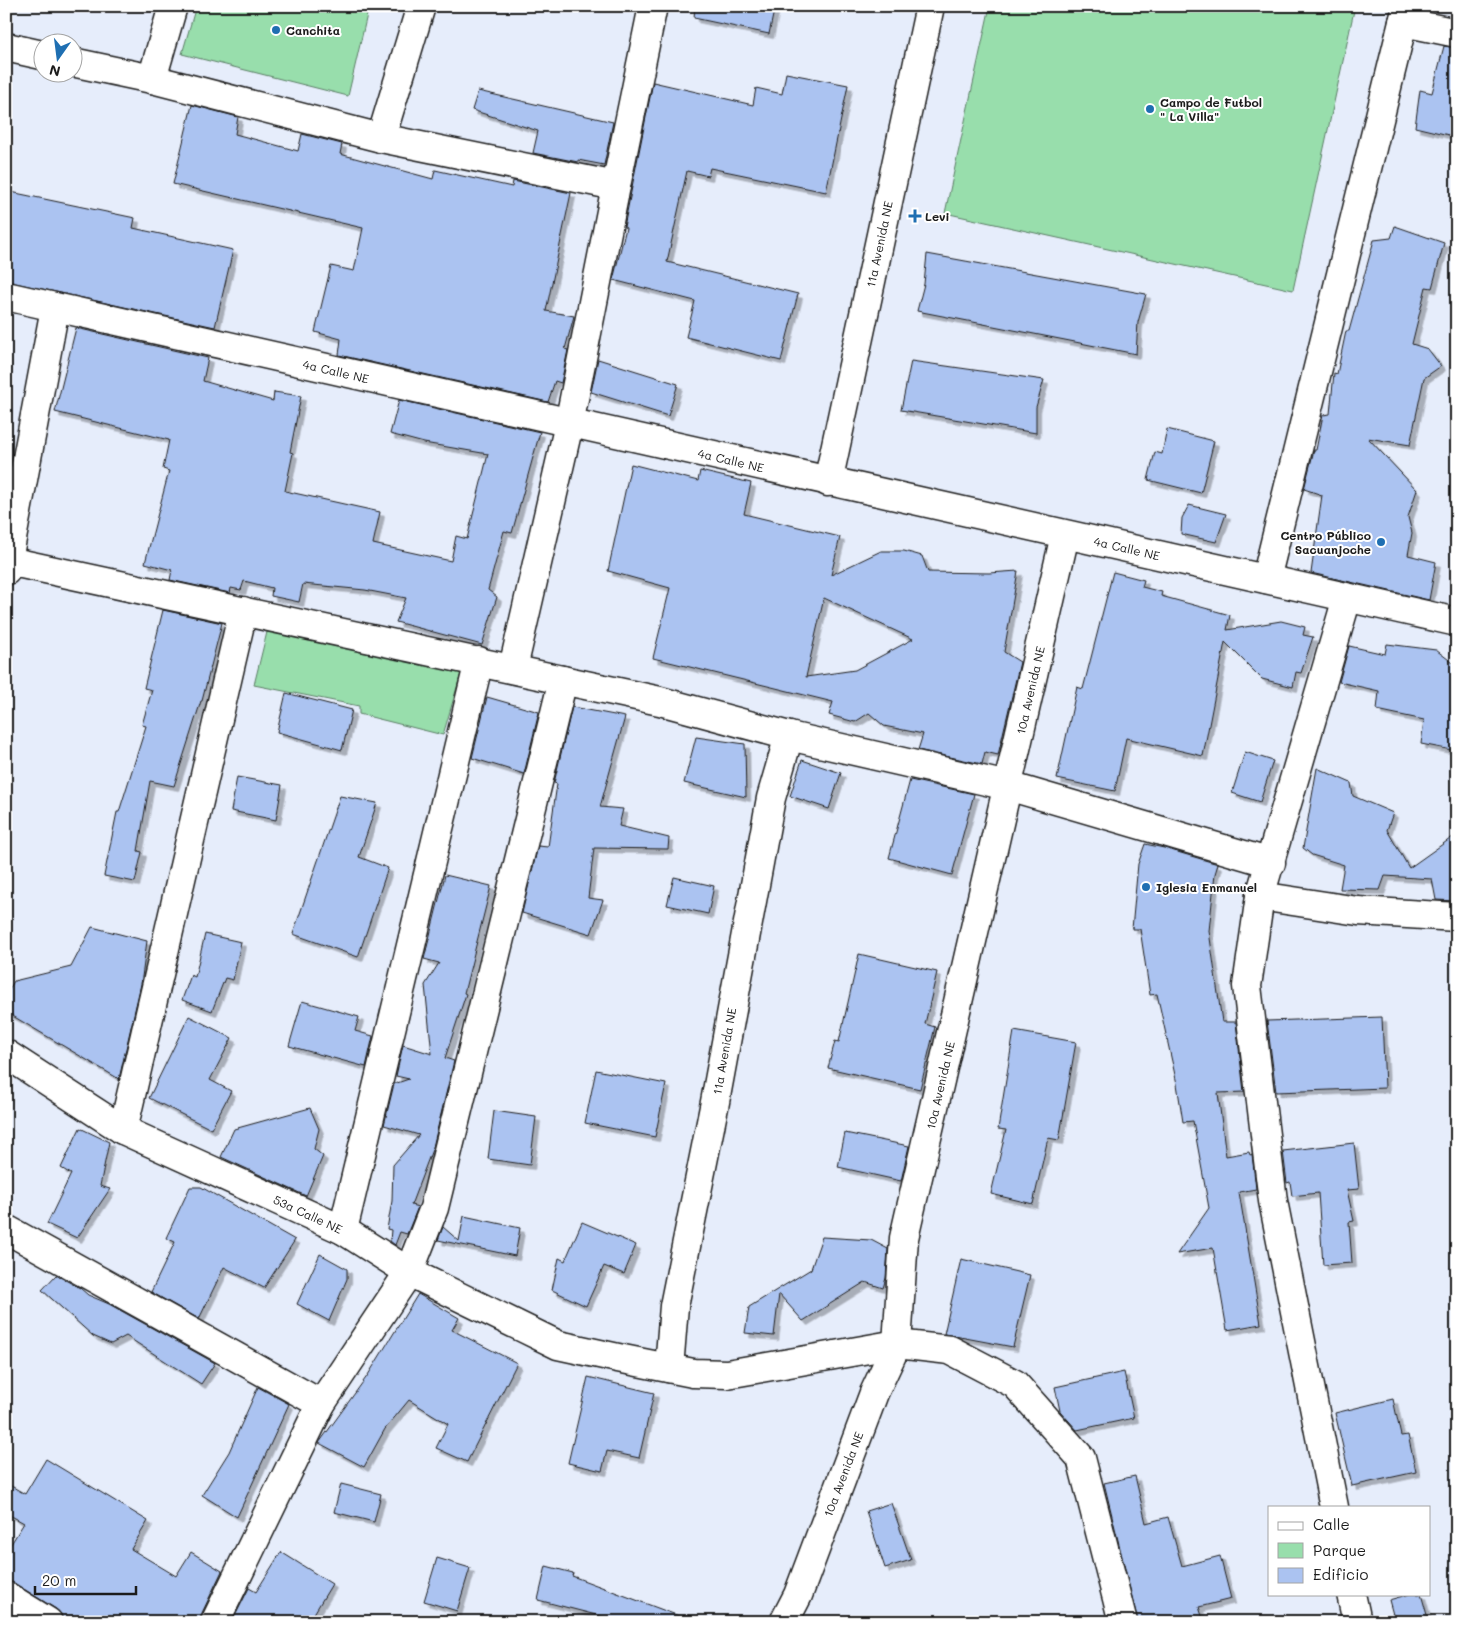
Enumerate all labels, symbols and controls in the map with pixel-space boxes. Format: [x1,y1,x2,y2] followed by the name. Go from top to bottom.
[286,22,340,38] place label: Canchita
[270,24,282,36] marker: Canchita
[32,32,82,82] north arrow
[47,61,62,82] text: N
[1160,94,1262,124] place label: Campo de Futbol " La Villa"
[1144,103,1156,115] marker: Campo de Futbol " La Villa"
[862,199,896,289] street label: 11a Avenida NE
[925,208,950,224] place label: Levi
[909,210,921,222] marker: Levi
[301,356,371,386] street label: 4a Calle NE
[696,445,766,475] street label: 4a Calle NE
[1280,527,1371,557] place label: Centro Público Sacuanjoche
[1092,533,1162,563] street label: 4a Calle NE
[1375,536,1387,548] marker: Centro Público Sacuanjoche
[1012,644,1048,736] street label: 10a Avenida NE
[1156,879,1257,895] place label: Iglesia Enmanuel
[1140,881,1152,893] marker: Iglesia Enmanuel
[708,1006,740,1096] street label: 11a Avenida NE
[922,1039,958,1131] street label: 10a Avenida NE
[271,1191,345,1237] street label: 53a Calle NE
[819,1429,867,1519] street label: 10a Avenida NE
[1268,1506,1430,1596] legend
[1313,1514,1350,1534] text: Calle
[1313,1540,1366,1560] text: Parque
[35,1563,136,1595] scale bar
[1313,1564,1369,1584] text: Edificio
[42,1570,76,1590] text: 20 m

